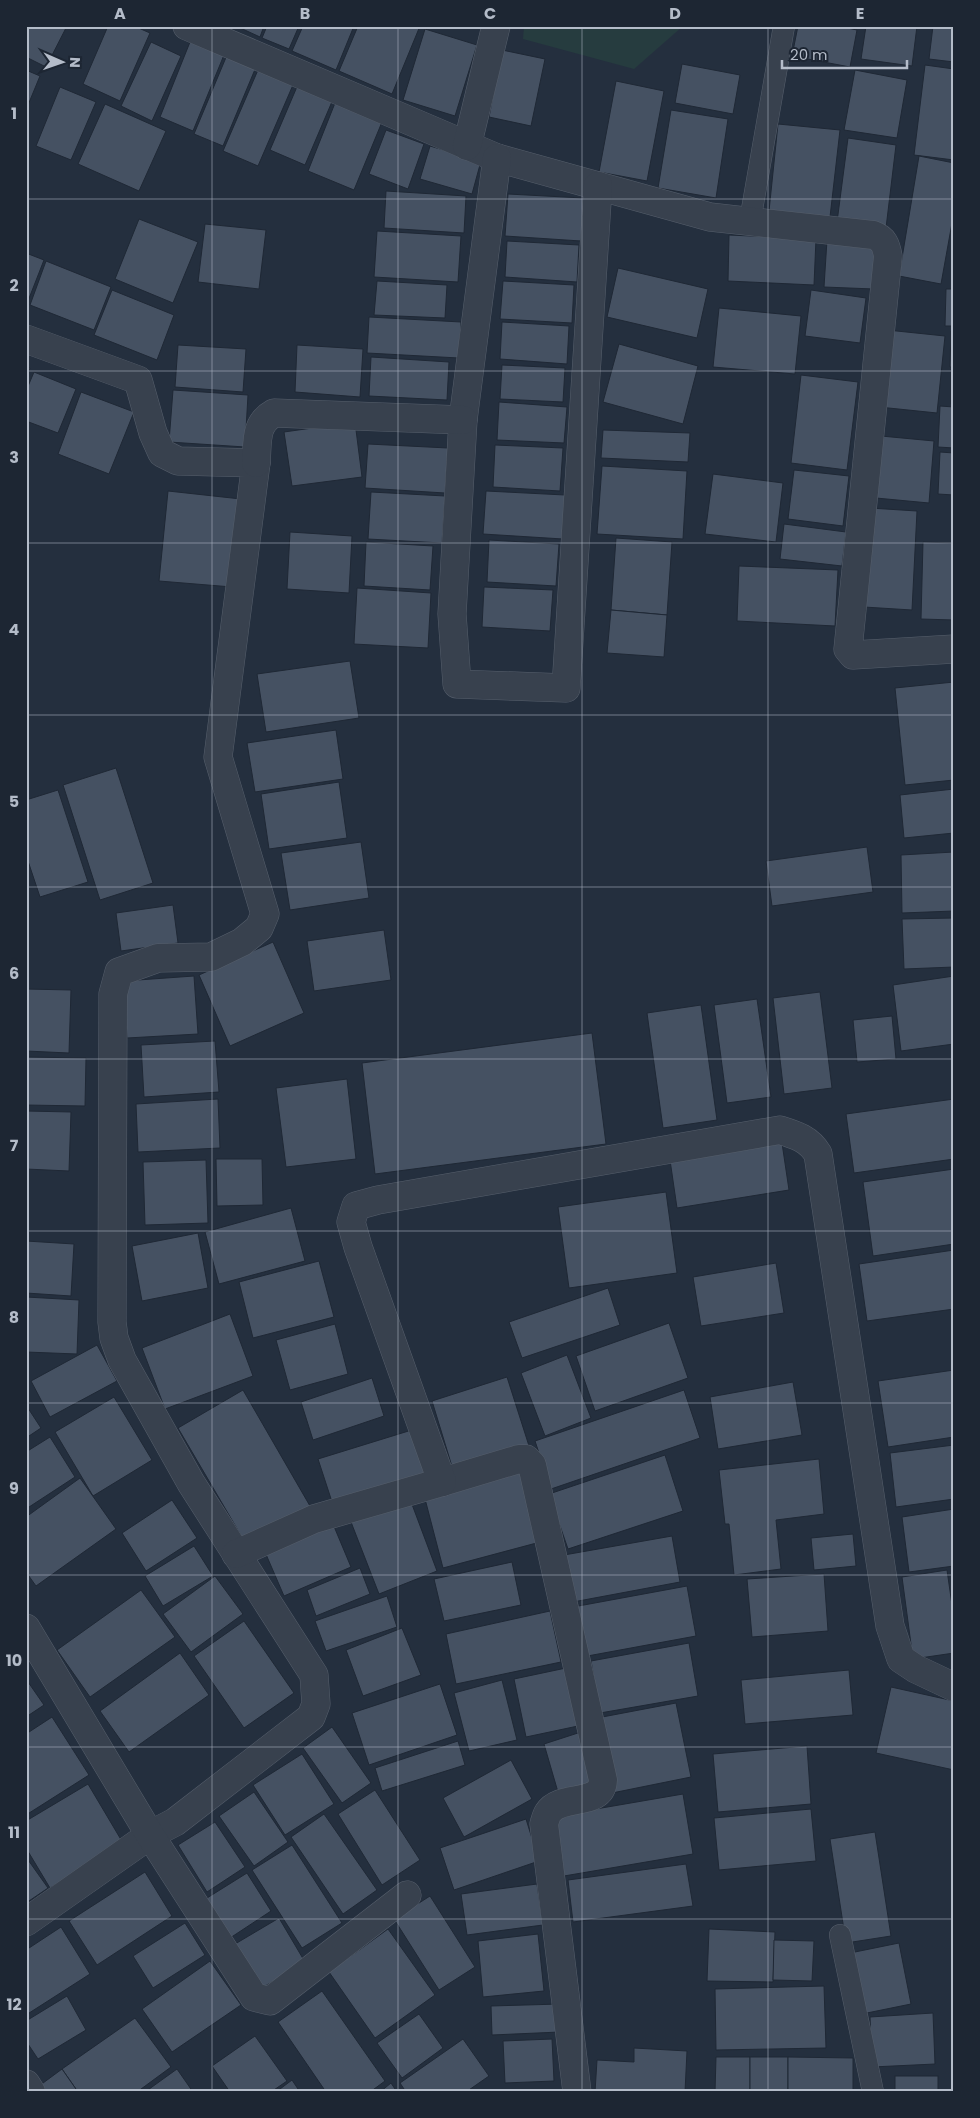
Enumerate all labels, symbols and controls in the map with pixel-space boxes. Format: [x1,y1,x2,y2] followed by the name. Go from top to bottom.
[114,2,126,25] text: A
[300,2,310,25] text: B
[484,2,496,25] text: C
[669,2,681,25] text: D
[856,2,864,25] text: E
[38,38,88,88] north arrow
[782,38,908,70] scale bar
[790,44,828,65] text: 20 m
[65,57,85,68] text: N
[11,102,17,125] text: 1
[9,274,19,297] text: 2
[9,446,19,469] text: 3
[9,618,20,641] text: 4
[9,790,19,813] text: 5
[9,962,19,985] text: 6
[10,1134,19,1157] text: 7
[9,1306,19,1329] text: 8
[9,1477,19,1500] text: 9
[6,1649,22,1672] text: 10
[8,1821,20,1844] text: 11
[6,1993,22,2016] text: 12

